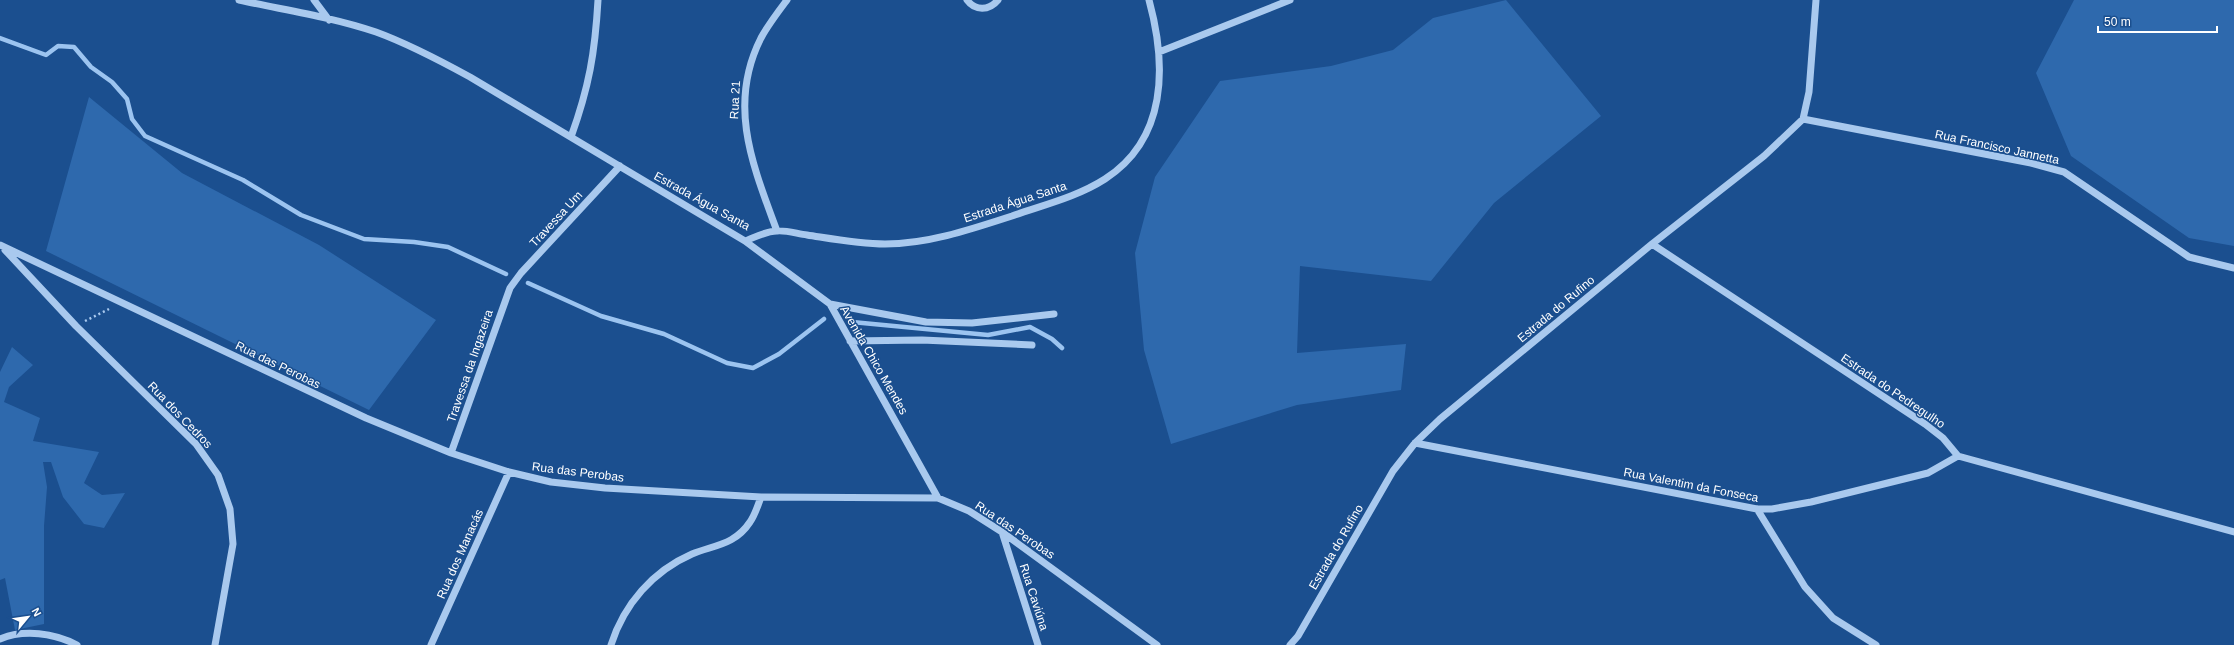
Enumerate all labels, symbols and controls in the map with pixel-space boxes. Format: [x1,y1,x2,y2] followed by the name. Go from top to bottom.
[2098,8,2217,34] scale bar
[2104,15,2131,29] text: 50 m
[727,80,743,120] street label: Rua 21
[1934,127,2061,167] street label: Rua Francisco Jannetta
[652,168,753,233] street label: Estrada Água Santa
[961,178,1069,225] street label: Estrada Água Santa
[527,188,585,250] street label: Travessa Um
[1515,273,1598,345] street label: Estrada do Rufino
[837,303,911,417] street label: Avenida Chico Mendes
[444,307,496,424] street label: Travessa da Ingazeira
[233,338,323,392] street label: Rua das Perobas
[1838,351,1948,431] street label: Estrada do Pedregulho
[145,379,215,451] street label: Rua dos Cedros
[531,459,625,485] street label: Rua das Perobas
[1622,465,1760,505] street label: Rua Valentim da Fonseca
[973,498,1057,562] street label: Rua das Perobas
[1306,502,1366,592] street label: Estrada do Rufino
[434,507,486,601] street label: Rua dos Manacás
[1017,562,1051,632] street label: Rua Caviúna
[8,597,48,637] north arrow
[30,606,44,619] text: N

